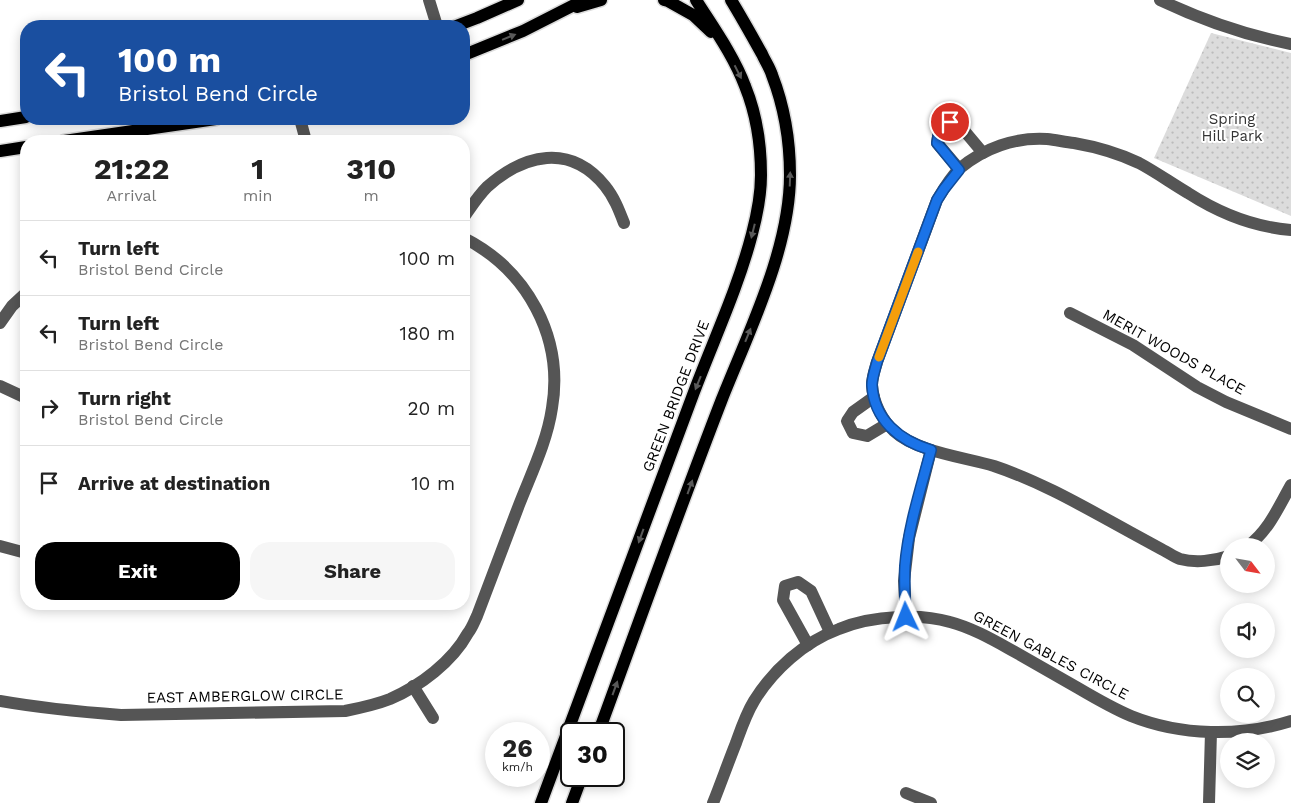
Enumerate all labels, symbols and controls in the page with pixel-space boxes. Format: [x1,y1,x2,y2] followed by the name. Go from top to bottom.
[502,32,516,40] one-way arrow
[118,39,221,81] text: 100 m
[35,40,100,105] icon: left
[734,65,742,79] one-way arrow
[118,81,318,106] text: Bristol Bend Circle
[929,101,971,143] pin
[936,108,964,136] icon: arrive
[1201,110,1263,145] park label: Spring Hill Park
[94,151,169,186] text: 21:22
[251,151,264,186] text: 1
[346,151,396,186] text: 310
[786,170,794,186] one-way arrow
[107,186,157,205] text: Arrival
[243,186,273,205] text: min
[364,186,379,205] text: m
[749,223,757,238] one-way arrow
[78,237,159,260] text: Turn left
[35,244,63,272] icon: left
[399,247,455,270] text: 100 m
[78,260,223,279] text: Bristol Bend Circle
[1100,305,1248,399] street label: MERIT WOODS PLACE
[78,312,159,335] text: Turn left
[639,318,713,474] street label: GREEN BRIDGE DRIVE
[35,319,63,347] icon: left
[399,322,455,345] text: 180 m
[745,328,753,342] one-way arrow
[78,335,223,354] text: Bristol Bend Circle
[694,376,702,391] one-way arrow
[78,387,171,410] text: Turn right
[35,394,63,422] icon: right
[408,397,455,420] text: 20 m
[78,410,223,429] text: Bristol Bend Circle
[35,469,63,497] icon: arrive
[78,472,270,495] text: Arrive at destination
[411,472,455,495] text: 10 m
[687,479,694,494] one-way arrow
[637,528,644,543] one-way arrow
[1220,538,1275,592] north arrow
[1220,538,1275,788] map controls
[35,542,240,600] button: Exit
[250,542,455,600] button: Share
[879,590,931,642] position arrow
[1220,603,1275,658] button: sound
[970,606,1132,704] street label: GREEN GABLES CIRCLE
[1220,668,1275,723] button: search
[611,680,619,695] one-way arrow
[146,685,344,707] street label: EAST AMBERGLOW CIRCLE
[560,722,625,787] speed limit sign: 30
[1220,733,1275,788] button: layers
[502,734,533,763] text: 26
[502,760,533,774] text: km/h

